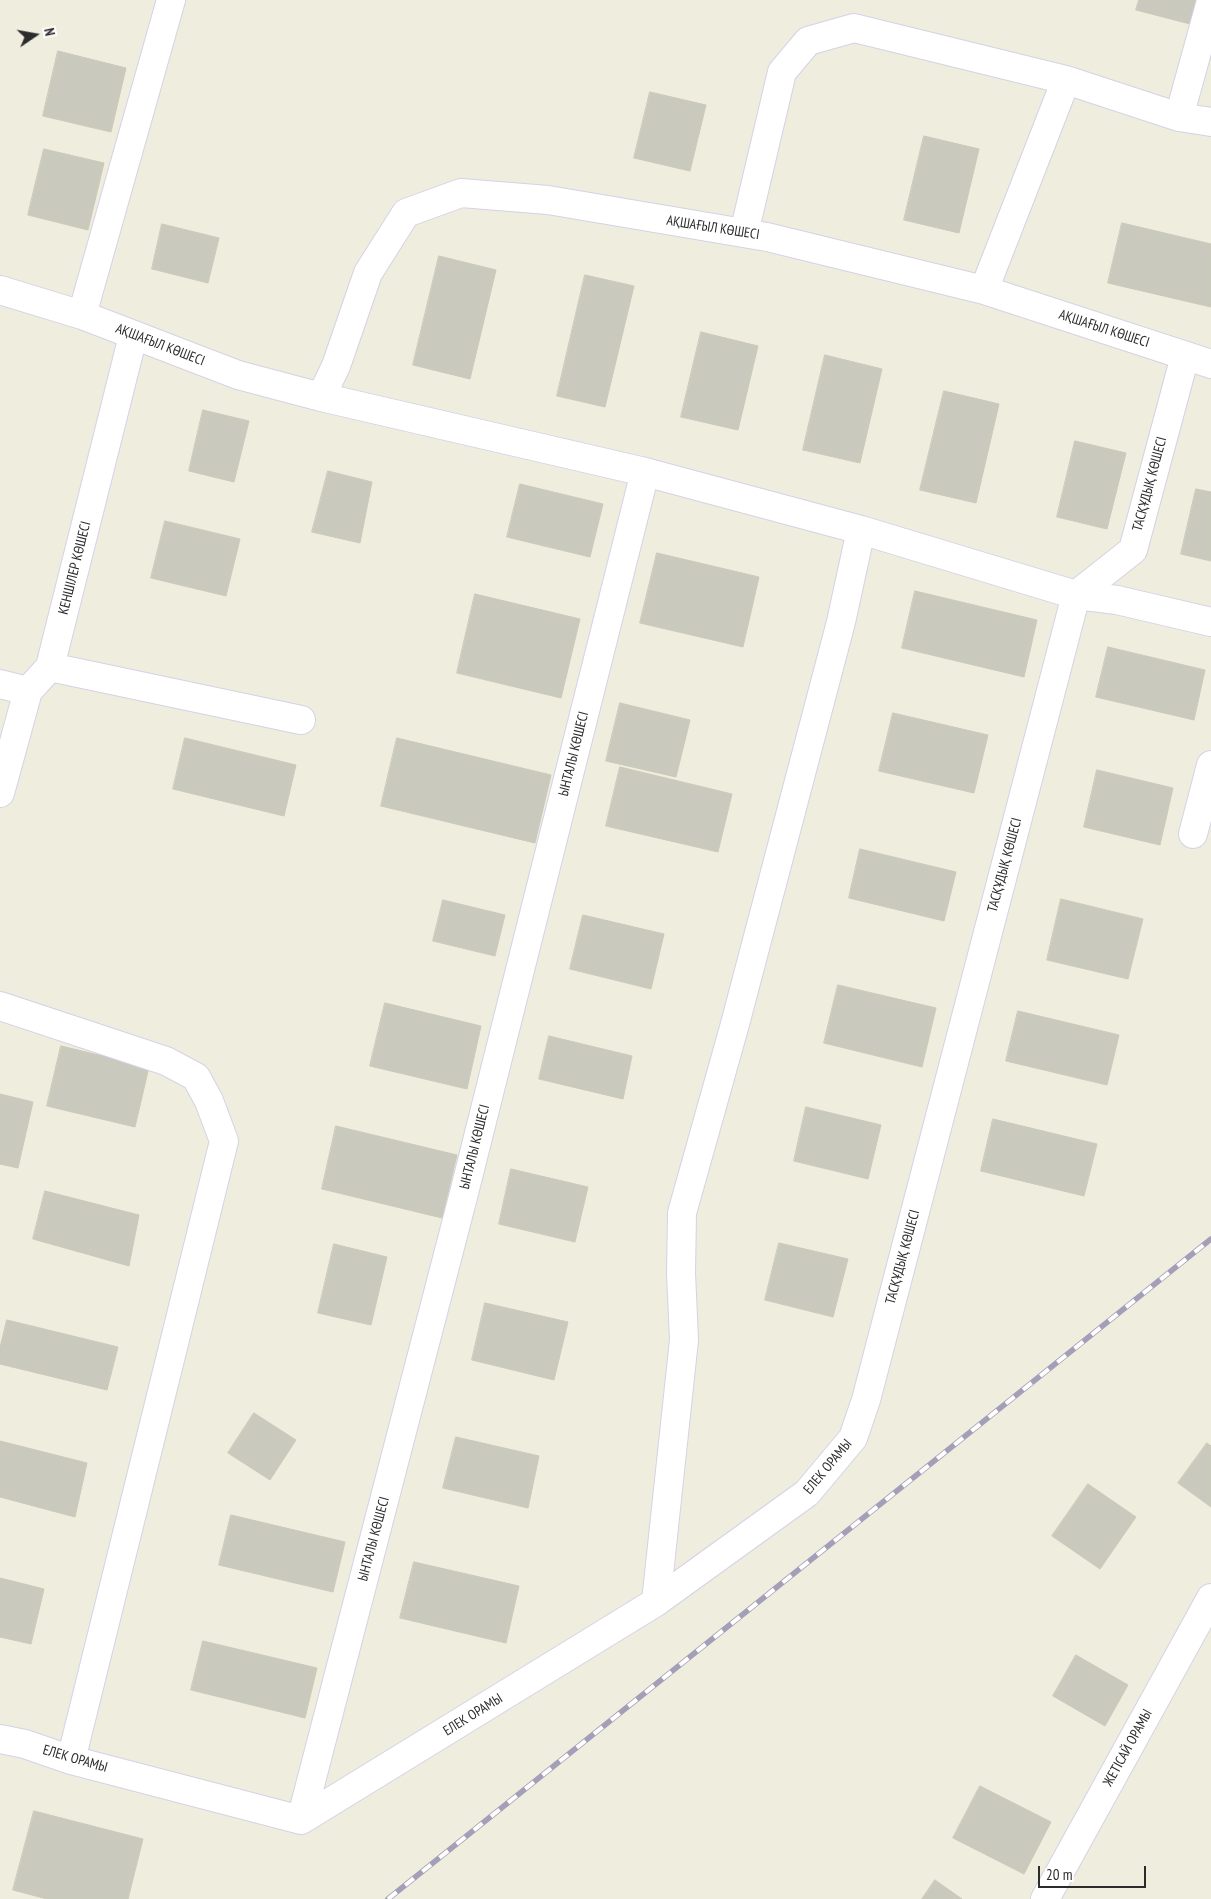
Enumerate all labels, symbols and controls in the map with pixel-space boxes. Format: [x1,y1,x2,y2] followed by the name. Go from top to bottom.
[10,10,60,60] north arrow
[40,26,59,37] text: N
[665,212,761,244] street label: АҚШАҒЫЛ КӨШЕСІ
[1057,306,1151,352] street label: АҚШАҒЫЛ КӨШЕСІ
[113,320,207,370] street label: АҚШАҒЫЛ КӨШЕСІ
[1129,435,1171,533] street label: ТАСҚҰДЫҚ КӨШЕСІ
[55,520,95,616] street label: КЕНШІЛЕР КӨШЕСІ
[555,710,593,798] street label: ЫНТАЛЫ КӨШЕСІ
[984,816,1026,914] street label: ТАСҚҰДЫҚ КӨШЕСІ
[456,1103,494,1191] street label: ЫНТАЛЫ КӨШЕСІ
[882,1208,924,1306] street label: ТАСҚҰДЫҚ КӨШЕСІ
[800,1436,856,1498] street label: ЕЛЕК ОРАМЫ
[355,1495,393,1583] street label: ЫНТАЛЫ КӨШЕСІ
[440,1690,506,1740] street label: ЕЛЕК ОРАМЫ
[1100,1707,1156,1789] street label: ЖЕТІСАЙ ОРАМЫ
[41,1742,109,1776] street label: ЕЛЕК ОРАМЫ
[1041,1856,1148,1888] scale bar
[1046,1865,1072,1884] text: 20 m

